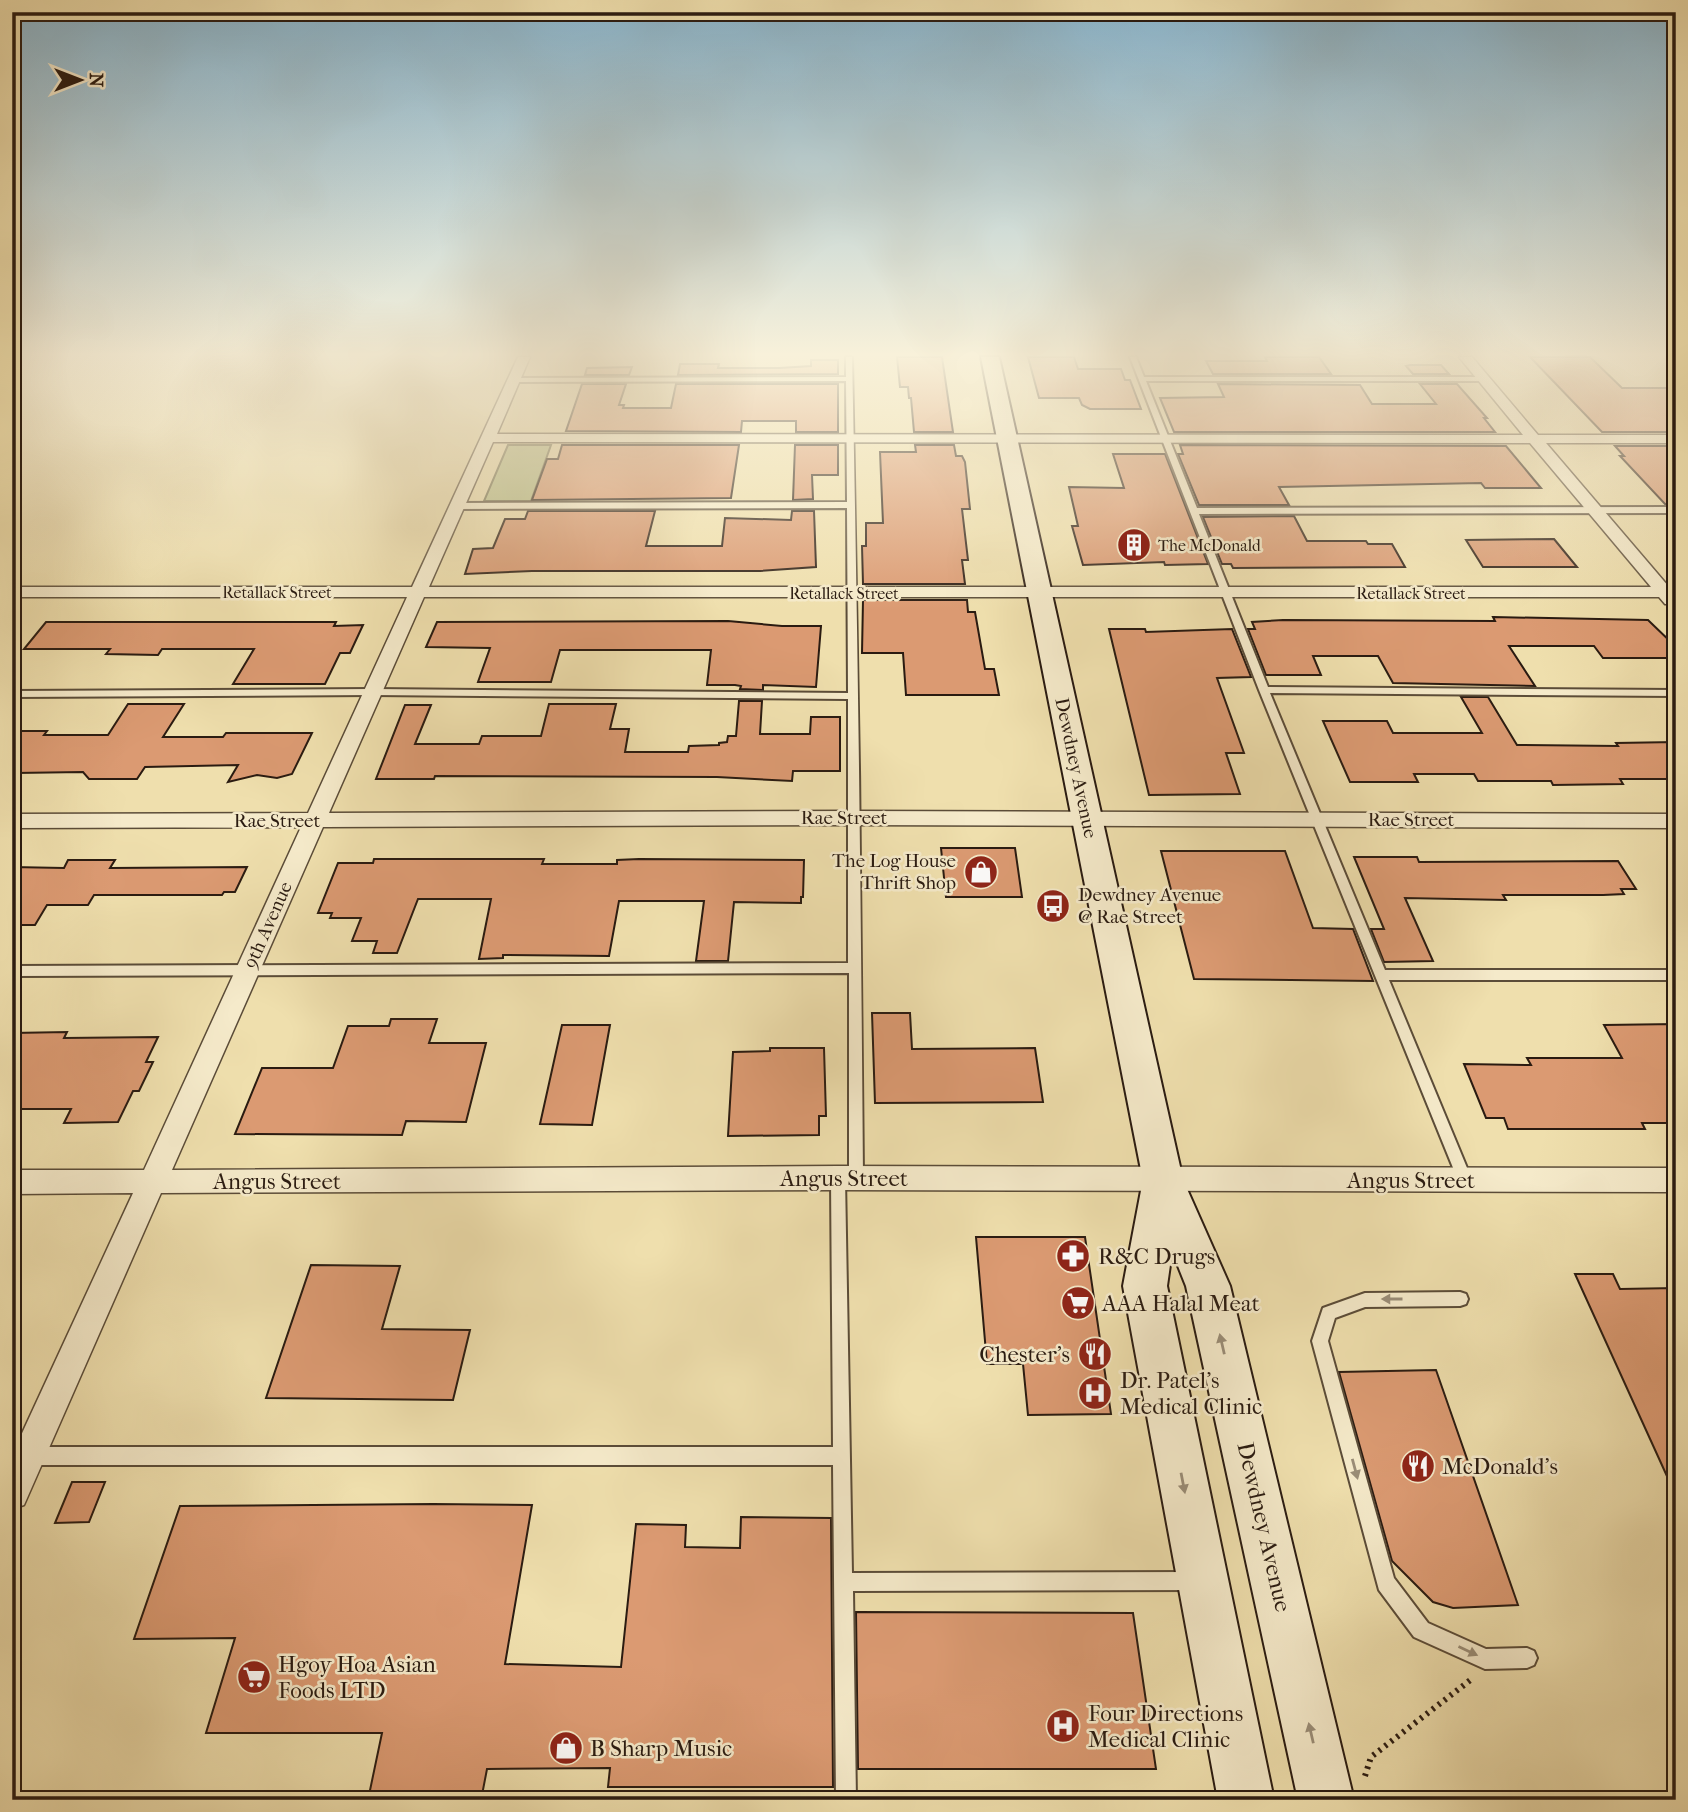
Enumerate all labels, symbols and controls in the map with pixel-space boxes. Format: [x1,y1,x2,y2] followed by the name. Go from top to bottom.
[46,46,116,116] north arrow
[85,73,107,88] text: N
[1115,526,1153,564] building icon: The McDonald
[1158,536,1261,555] place label: The McDonald
[222,583,332,602] street label: Retallack Street
[789,584,899,603] street label: Retallack Street
[1356,584,1466,603] street label: Retallack Street
[1050,696,1102,840] street label: Dewdney Avenue
[801,807,887,829] street label: Rae Street
[1368,809,1454,831] street label: Rae Street
[234,810,320,832] street label: Rae Street
[832,850,956,894] place label: The Log House Thrift Shop
[962,853,1000,891] shop icon: The Log House Thrift Shop
[239,878,297,972] street label: 9th Avenue
[1078,884,1221,928] place label: Dewdney Avenue @ Rae Street
[1034,887,1072,925] bus stop icon: Dewdney Avenue @ Rae Street
[779,1165,908,1192] street label: Angus Street
[1346,1167,1475,1194] street label: Angus Street
[212,1168,341,1195] street label: Angus Street
[1054,1237,1092,1275] pharmacy icon: R&C Drugs
[1098,1243,1215,1270] place label: R&C Drugs
[1059,1284,1097,1322] supermarket icon: AAA Halal Meat
[1101,1290,1260,1317] place label: AAA Halal Meat
[1381,1293,1403,1305] one-way arrow
[1216,1333,1227,1355] one-way arrow
[1076,1335,1114,1373] restaurant icon: Chester's
[979,1341,1070,1368] place label: Chester's
[1120,1367,1262,1420] place label: Dr. Patel's Medical Clinic
[1076,1374,1114,1412] hospital icon: Dr. Patel's Medical Clinic
[1231,1439,1297,1615] street label: Dewdney Avenue
[1399,1447,1437,1485] restaurant icon: McDonald's
[1442,1453,1558,1480] place label: McDonald's
[1350,1459,1360,1480] one-way arrow
[1178,1472,1189,1494] one-way arrow
[1458,1645,1478,1657] one-way arrow
[278,1651,436,1704] place label: Hgoy Hoa Asian Foods LTD
[235,1658,273,1696] supermarket icon: Hgoy Hoa Asian Foods LTD
[1088,1700,1243,1753] place label: Four Directions Medical Clinic
[1044,1707,1082,1745] hospital icon: Four Directions Medical Clinic
[1305,1722,1316,1744] one-way arrow
[547,1729,585,1767] shop icon: B Sharp Music
[590,1735,732,1762] place label: B Sharp Music

